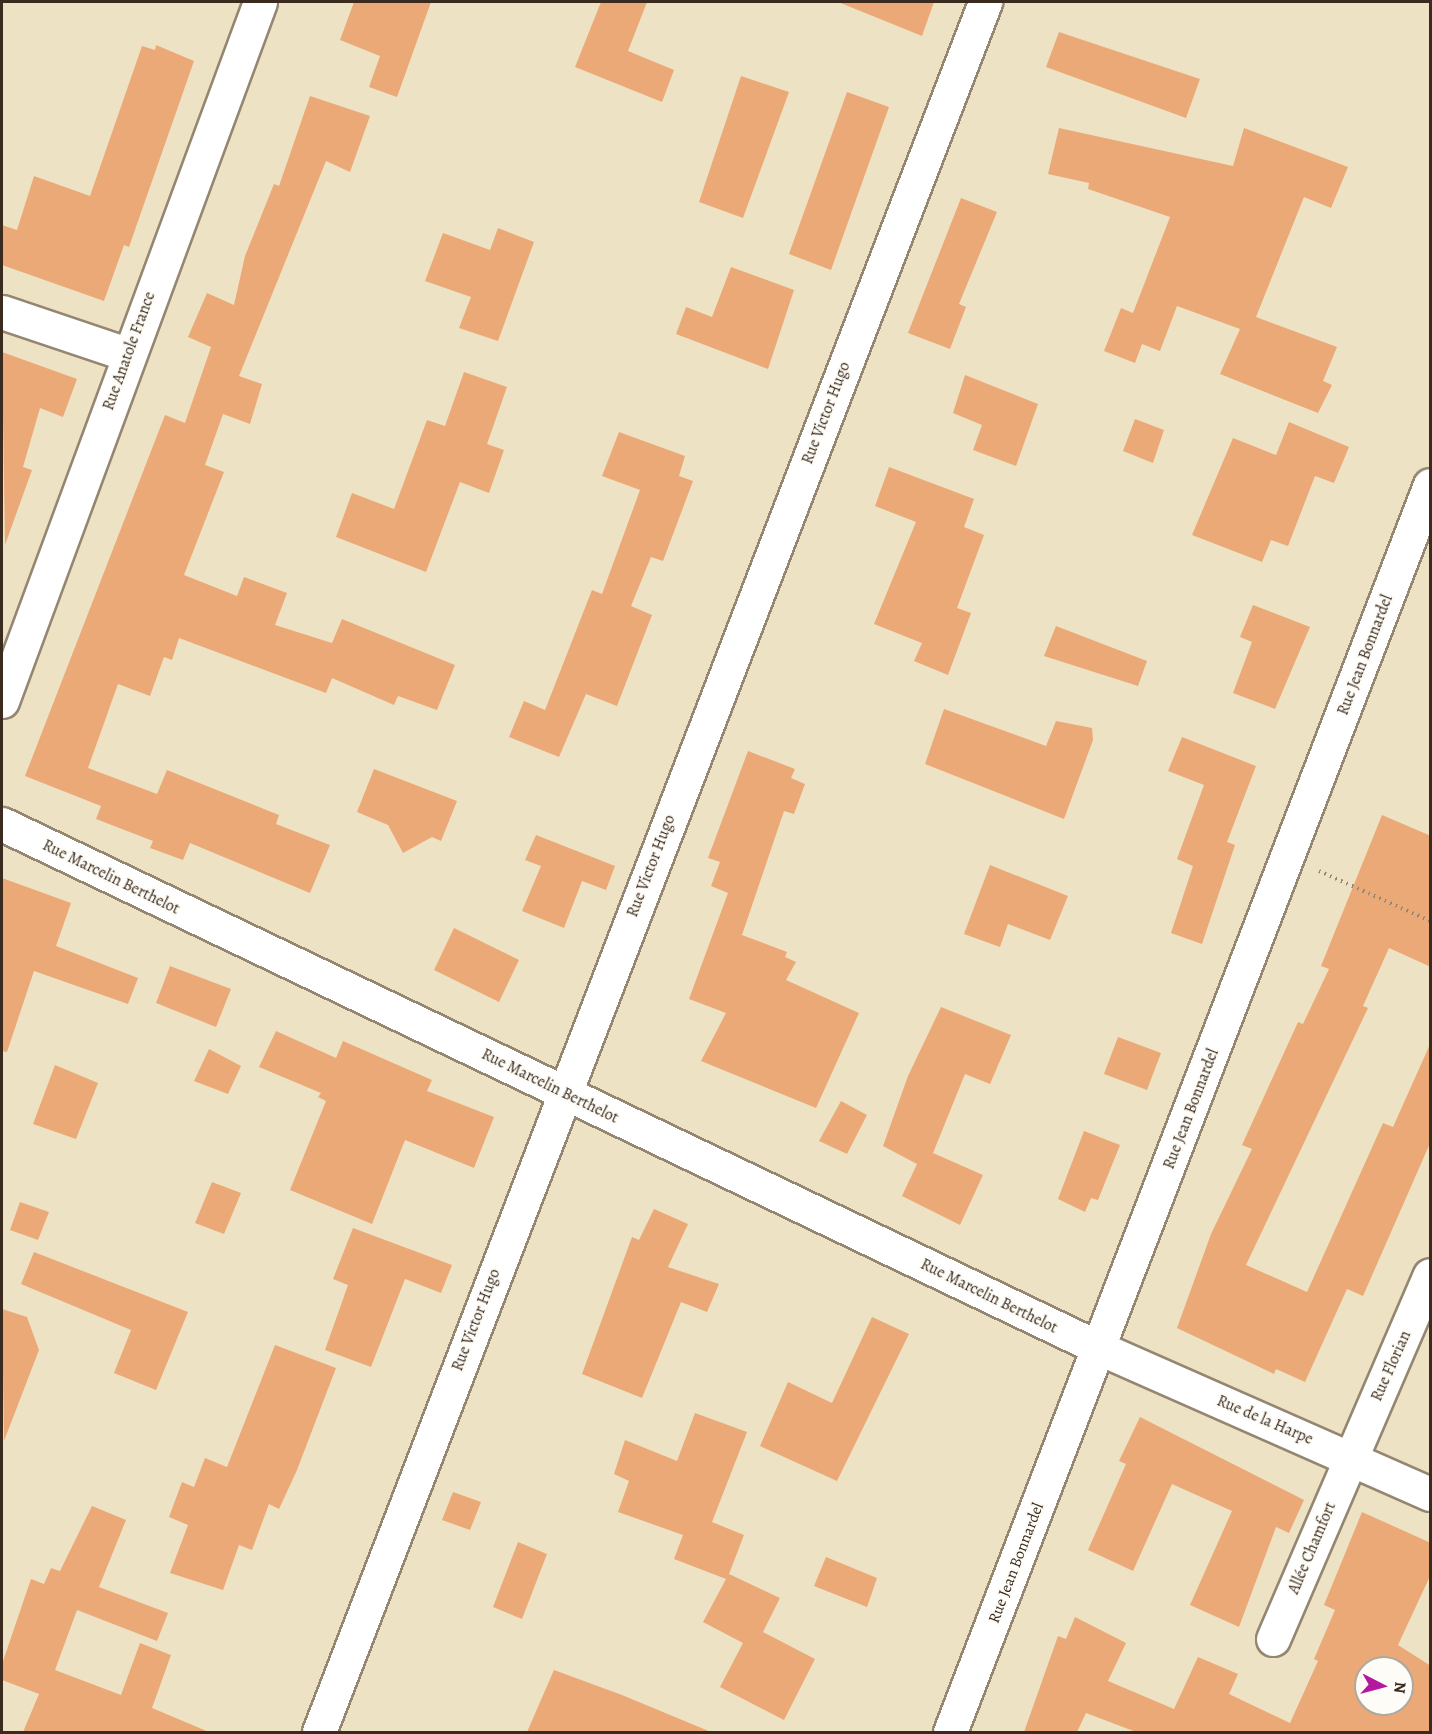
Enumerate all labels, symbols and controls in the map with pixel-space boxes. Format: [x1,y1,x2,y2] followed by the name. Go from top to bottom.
[99,289,159,413] street label: Rue Anatole France
[798,359,854,467] street label: Rue Victor Hugo
[1333,592,1397,718] street label: Rue Jean Bonnardel
[623,812,679,920] street label: Rue Victor Hugo
[39,835,183,919] street label: Rue Marcelin Berthelot
[478,1044,622,1128] street label: Rue Marcelin Berthelot
[1159,1046,1223,1172] street label: Rue Jean Bonnardel
[917,1254,1061,1338] street label: Rue Marcelin Berthelot
[448,1266,504,1374] street label: Rue Victor Hugo
[1367,1328,1415,1404] street label: Rue Florian
[1214,1391,1316,1449] street label: Rue de la Harpe
[1284,1499,1340,1597] street label: Allée Chamfort
[984,1500,1048,1626] street label: Rue Jean Bonnardel
[1354,1656,1414,1716] north arrow
[1388,1681,1411,1695] text: N

